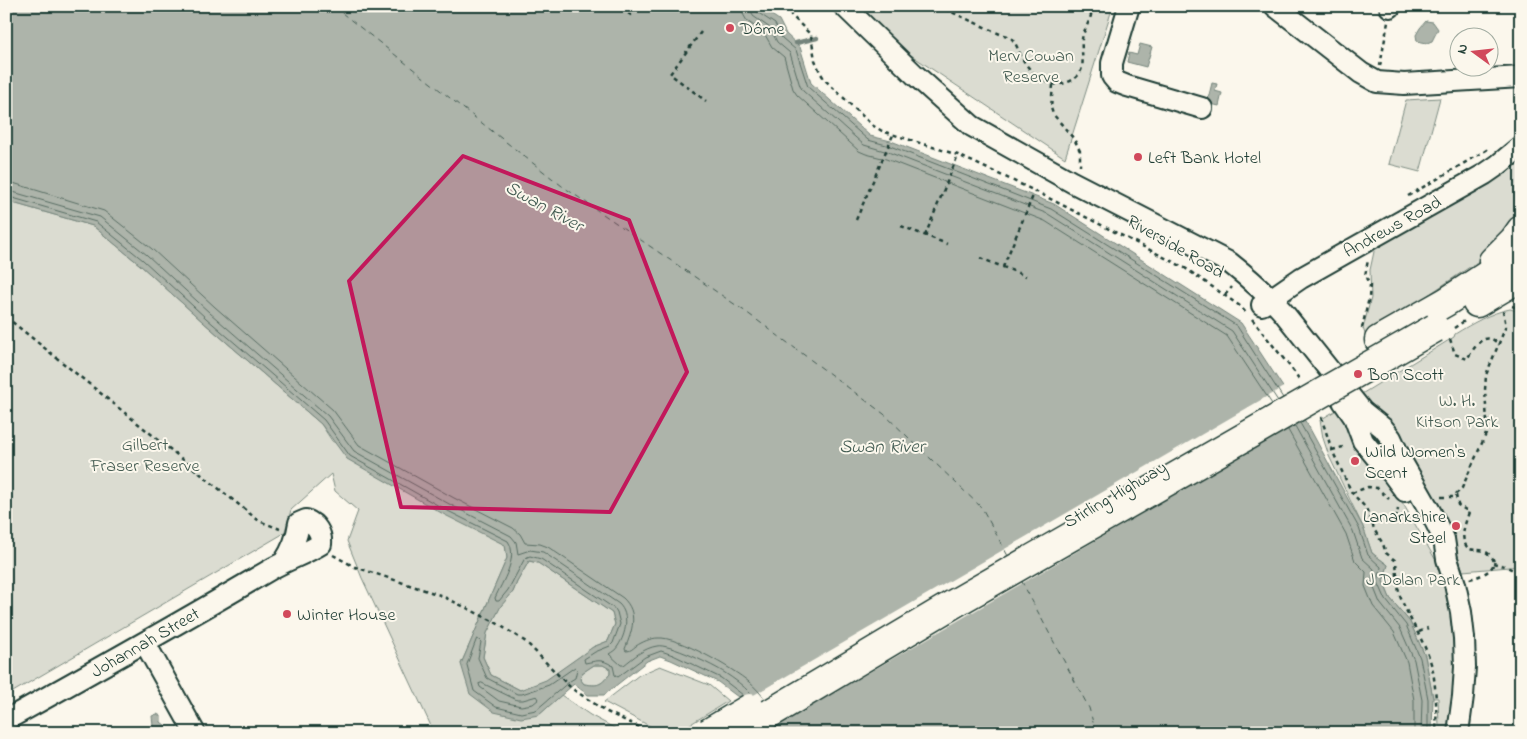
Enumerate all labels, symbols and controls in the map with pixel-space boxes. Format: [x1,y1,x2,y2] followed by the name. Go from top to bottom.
[739,17,786,43] place label: Dôme
[724,22,736,34] marker: Dôme
[1450,28,1500,78] north arrow
[1452,42,1474,56] text: N
[988,44,1074,91] park label: Merv Cowan Reserve
[1148,146,1261,172] place label: Left Bank Hotel
[1132,151,1144,163] marker: Left Bank Hotel
[500,175,589,241] water label: Swan River
[1339,190,1447,265] street label: Andrews Road
[1121,209,1229,286] street label: Riverside Road
[1367,363,1444,389] place label: Bon Scott
[1352,368,1364,380] marker: Bon Scott
[1416,389,1498,436] park label: W. H. Kitson Park
[89,433,201,480] park label: Gilbert Fraser Reserve
[839,434,927,461] water label: Swan River
[1365,440,1466,487] place label: Wild Women's Scent
[1349,455,1361,467] marker: Wild Women's Scent
[1060,456,1173,537] street label: Stirling Highway
[1363,505,1447,552] place label: Lanarkshire Steel
[1450,520,1462,532] marker: Lanarkshire Steel
[1366,568,1460,594] park label: J Dolan Park
[87,602,205,685] street label: Johannah Street
[297,603,396,629] place label: Winter House
[281,608,293,620] marker: Winter House

